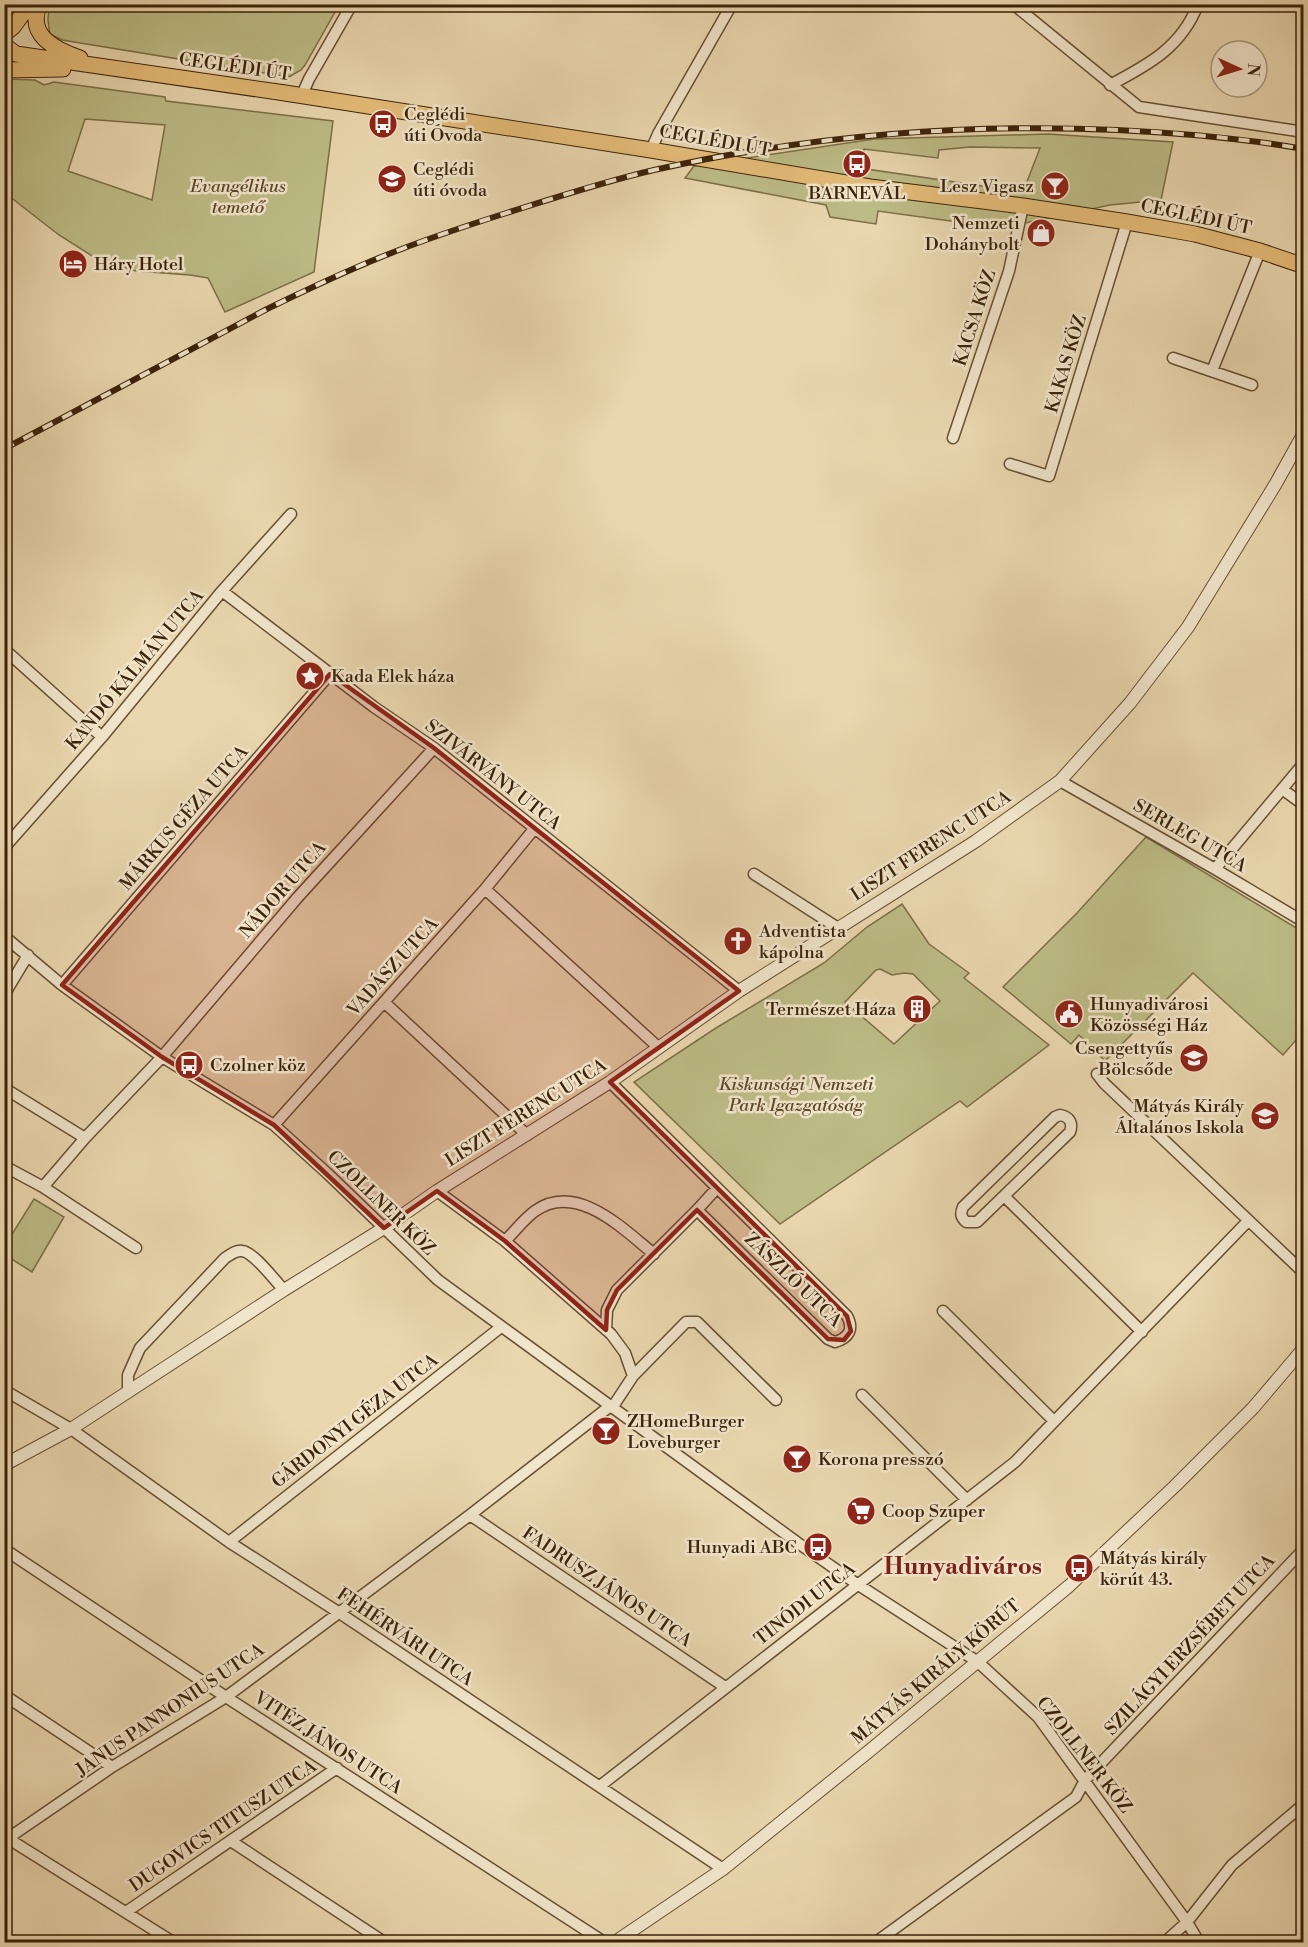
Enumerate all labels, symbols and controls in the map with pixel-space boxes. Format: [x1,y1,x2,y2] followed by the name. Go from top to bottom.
[1209,39,1269,99] north arrow
[177,48,293,86] street label: CEGLÉDI ÚT
[1243,63,1263,77] text: N
[404,103,483,147] place label: Ceglédi úti Óvoda
[367,108,399,140] bus stop icon: Ceglédi úti Óvoda
[657,120,773,162] street label: CEGLÉDI ÚT
[841,148,873,180] bus stop icon: BARNEVÁL
[413,158,488,202] place label: Ceglédi úti óvoda
[376,163,408,195] school or university icon: Ceglédi úti óvoda
[1039,170,1071,202] bar icon: Lesz Vigasz
[189,175,286,219] park label: Evangélikus temető
[940,175,1034,198] place label: Lesz Vigasz
[807,182,906,205] place label: BARNEVÁL
[1138,194,1254,240] street label: CEGLÉDI ÚT
[925,212,1021,256] place label: Nemzeti Dohánybolt
[1025,217,1057,249] shop icon: Nemzeti Dohánybolt
[57,248,89,280] hotel icon: Háry Hotel
[94,253,184,276] place label: Háry Hotel
[949,267,1001,369] street label: KACSA KÖZ
[1040,312,1092,416] street label: KAKAS KÖZ
[61,584,209,755] street label: KANDÓ KÁLMÁN UTCA
[294,660,326,692] place icon: Kada Elek háza
[331,665,455,688] place label: Kada Elek háza
[420,715,566,836] street label: SZIVÁRVÁNY UTCA
[115,740,254,895] street label: MÁRKUS GÉZA UTCA
[846,785,1016,906] street label: LISZT FERENC UTCA
[1129,794,1252,878] street label: SERLEG UTCA
[235,836,332,943] street label: NÁDOR UTCA
[342,912,444,1022] street label: VADÁSZ UTCA
[758,920,847,964] place label: Adventista kápolna
[722,925,754,957] church icon: Adventista kápolna
[901,993,933,1025] building icon: Természet Háza
[1090,993,1209,1037] place label: Hunyadivárosi Közösségi Ház
[766,998,897,1021] place label: Természet Háza
[1053,998,1085,1030] public building icon: Hunyadivárosi Közösségi Ház
[1075,1037,1173,1081] place label: Csengettyűs Bölcsőde
[1178,1042,1210,1074] school or university icon: Csengettyűs Bölcsőde
[173,1049,205,1081] bus stop icon: Czolner köz
[441,1053,612,1172] street label: LISZT FERENC UTCA
[210,1054,306,1077] place label: Czolner köz
[718,1073,874,1117] park label: Kiskunsági Nemzeti Park Igazgatóság
[1114,1095,1245,1139] place label: Mátyás Király Általános Iskola
[1249,1100,1281,1132] school or university icon: Mátyás Király Általános Iskola
[322,1145,440,1261] street label: CZOLLNER KÖZ
[739,1228,847,1333] street label: ZÁSZLÓ UTCA
[267,1348,444,1493] street label: GÁRDONYI GÉZA UTCA
[627,1410,745,1454] place label: ZHomeBurger Loveburger
[590,1415,622,1447] bar icon: ZHomeBurger Loveburger
[781,1443,813,1475] bar icon: Korona presszó
[818,1448,944,1471] place label: Korona presszó
[845,1495,877,1527] supermarket icon: Coop Szuper
[882,1500,985,1523] place label: Coop Szuper
[518,1522,697,1653] street label: FADRUSZ JÁNOS UTCA
[802,1531,834,1563] bus stop icon: Hunyadi ABC
[687,1536,797,1559] place label: Hunyadi ABC
[1100,1547,1207,1591] place label: Mátyás király körút 43.
[1100,1549,1281,1740] street label: SZILÁGYI ERZSÉBET UTCA
[884,1552,1042,1582] district label: Hunyadiváros
[1063,1552,1095,1584] bus stop icon: Mátyás király körút 43.
[750,1557,861,1651] street label: TINÓDI UTCA
[332,1583,478,1692] street label: FEHÉRVÁRI UTCA
[847,1594,1026,1750] street label: MÁTYÁS KIRÁLY KÖRÚT
[71,1638,269,1782] street label: JANUS PANNONIUS UTCA
[249,1686,407,1800] street label: VITÉZ JÁNOS UTCA
[1031,1692,1137,1818] street label: CZOLLNER KÖZ
[125,1754,322,1897] street label: DUGOVICS TITUSZ UTCA

